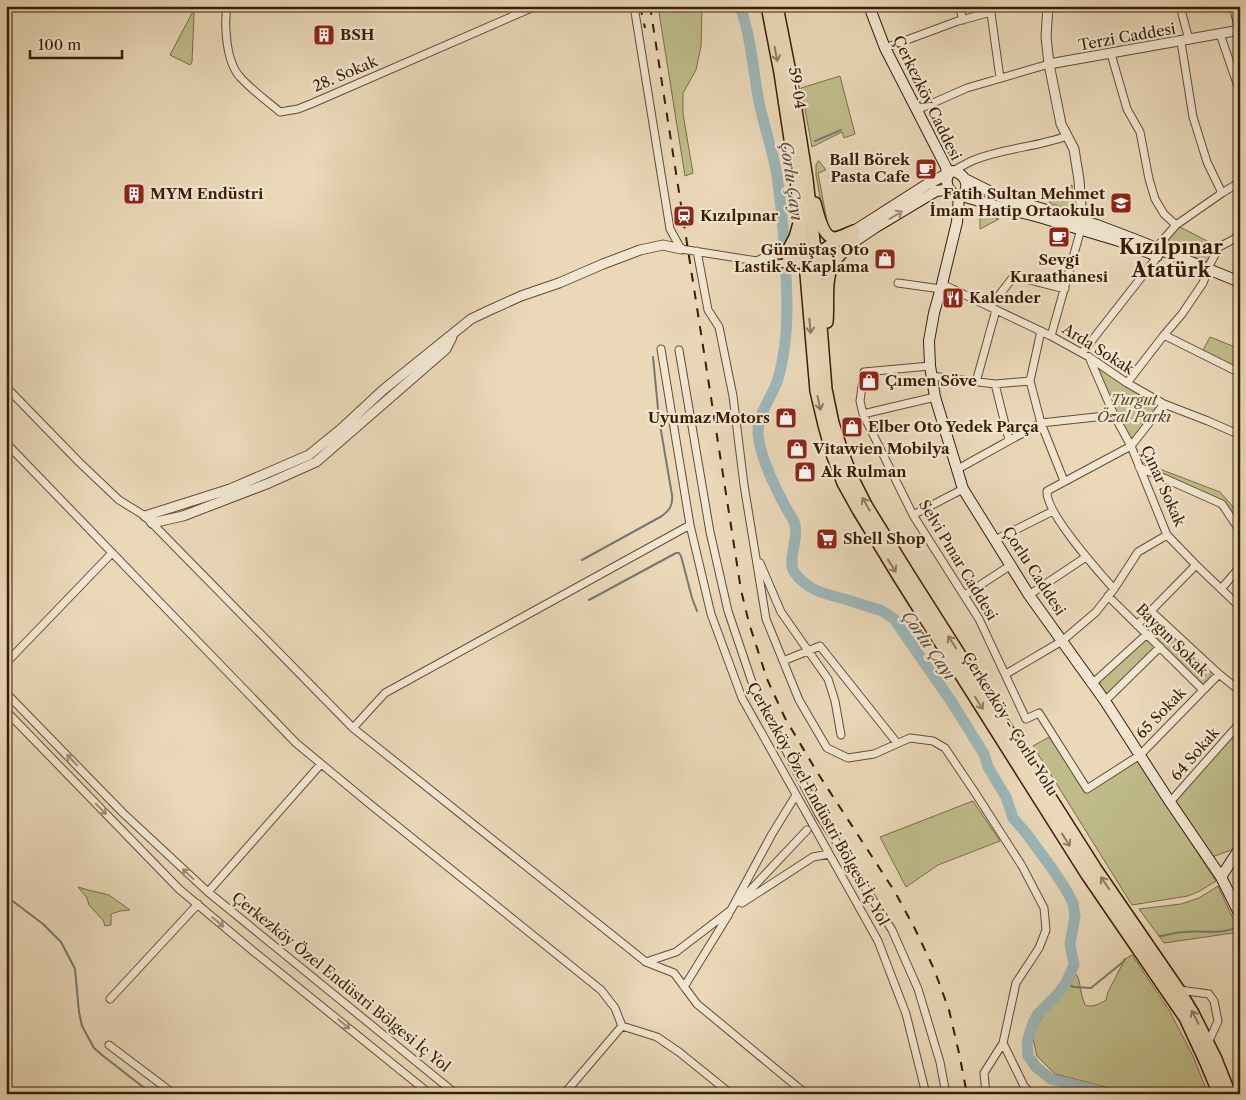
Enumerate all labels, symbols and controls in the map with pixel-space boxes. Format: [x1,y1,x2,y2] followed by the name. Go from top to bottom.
[1077,19,1177,54] street label: Terzi Caddesi
[312,23,336,47] building icon: BSH
[340,25,375,44] place label: BSH
[30,28,122,60] scale bar
[889,32,966,164] street label: Çerkezköy Caddesi
[38,35,81,54] text: 100 m
[772,46,781,62] one-way arrow
[310,51,381,96] street label: 28. Sokak
[785,66,810,110] street label: 59-04
[777,140,807,222] water label: Çorlu Çayı
[829,150,911,186] place label: Ball Börek Pasta Cafe
[914,157,938,181] cafe icon: Ball Börek Pasta Cafe
[122,182,146,206] building icon: MYM Endüstri
[150,184,264,203] place label: MYM Endüstri
[929,184,1105,220] place label: Fatih Sultan Mehmet İmam Hatip Ortaokulu
[1109,191,1133,215] school or university icon: Fatih Sultan Mehmet İmam Hatip Ortaokulu
[672,204,696,228] station icon: Kızılpınar
[700,206,779,225] place label: Kızılpınar
[888,209,902,219] one-way arrow
[1047,225,1071,249] cafe icon: Sevgi Kıraathanesi
[1119,235,1223,282] district label: Kızılpınar Atatürk
[734,240,869,276] place label: Gümüştaş Oto Lastik & Kaplama
[873,247,897,271] shop icon: Gümüştaş Oto Lastik & Kaplama
[1010,250,1109,286] place label: Sevgi Kıraathanesi
[941,286,965,310] restaurant icon: Kalender
[969,288,1041,307] place label: Kalender
[806,317,815,333] one-way arrow
[1058,318,1139,379] street label: Arda Sokak
[857,369,881,393] shop icon: Çımen Söve
[885,371,977,390] place label: Çımen Söve
[1097,390,1171,426] park label: Turgut Özal Parkı
[815,394,824,410] one-way arrow
[774,406,798,430] shop icon: Uyumaz Motors
[648,408,770,427] place label: Uyumaz Motors
[840,415,864,439] shop icon: Elber Oto Yedek Parça
[868,417,1039,436] place label: Elber Oto Yedek Parça
[785,437,809,461] shop icon: Vitawien Mobilya
[812,439,950,458] place label: Vitawien Mobilya
[1137,442,1190,530] street label: Çınar Sokak
[793,460,817,484] shop icon: Ak Rulman
[820,462,907,481] place label: Ak Rulman
[915,496,1002,624] street label: Selvi Pınar Caddesi
[861,498,871,512] one-way arrow
[999,523,1070,619] street label: Çorlu Caddesi
[815,527,839,551] supermarket icon: Shell Shop
[843,529,926,548] place label: Shell Shop
[887,558,897,572] one-way arrow
[1132,599,1214,681] street label: Baygın Sokak
[898,606,960,684] water label: Çorlu Çayı
[947,635,958,649] one-way arrow
[958,648,1062,799] street label: Çerkezköy - Çorlu Yolu
[743,679,894,929] street label: Çerkezköy Özel Endüstri Bölgesi İç Yol
[1132,682,1191,742] street label: 65 Sokak
[974,696,984,710] one-way arrow
[1166,722,1224,784] street label: 64 Sokak
[66,754,78,767] one-way arrow
[95,803,107,815] one-way arrow
[1061,833,1071,847] one-way arrow
[182,868,195,880] one-way arrow
[1100,876,1110,890] one-way arrow
[228,888,455,1076] street label: Çerkezköy Özel Endüstri Bölgesi İç Yol
[211,916,224,927] one-way arrow
[1190,1010,1200,1025] one-way arrow
[337,1019,350,1030] one-way arrow

